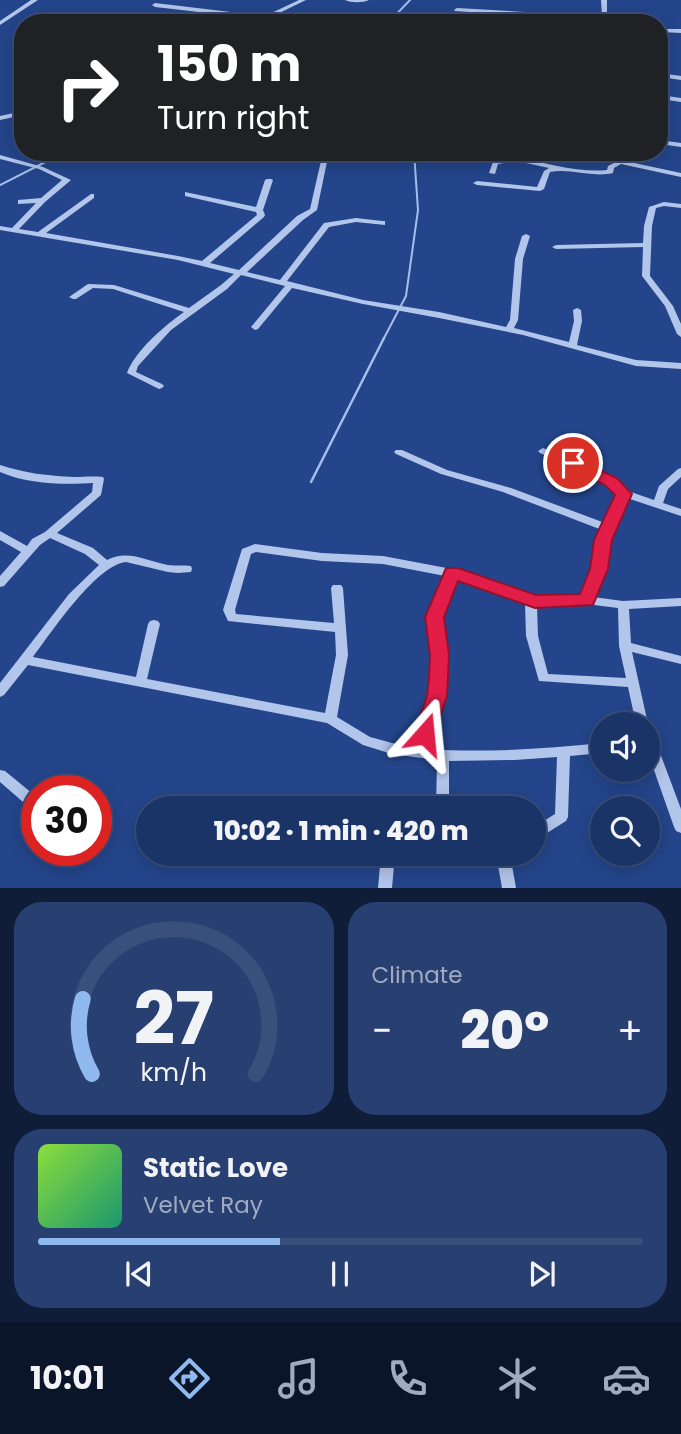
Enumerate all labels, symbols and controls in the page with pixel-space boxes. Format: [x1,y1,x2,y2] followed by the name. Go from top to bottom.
[157,30,302,98] text: 150 m
[42,42,133,133] icon: right
[157,95,309,140] text: Turn right
[543,433,603,493] pin
[554,444,592,482] icon: arrive
[388,697,462,771] position arrow
[590,712,660,866] map controls
[590,712,660,782] button: sound
[21,775,112,866] speed limit sign: 30
[590,796,660,866] button: search
[214,813,468,849] text: 10:02 · 1 min · 420 m
[372,959,462,991] text: Climate
[133,969,214,1070] text: 27
[460,994,549,1067] text: 20°
[372,1004,392,1057] text: −
[617,1004,643,1057] text: +
[140,1055,207,1090] text: km/h
[143,1150,288,1186] text: Static Love
[143,1189,263,1221] text: Velvet Ray
[120,1255,158,1293] icon: previous
[321,1255,359,1293] icon: pause
[523,1255,561,1293] icon: next
[165,1354,214,1403] icon: directions
[274,1354,323,1403] icon: music
[383,1354,432,1403] icon: phone
[493,1354,542,1403] icon: climate
[602,1354,651,1403] icon: car
[30,1355,105,1400] text: 10:01

